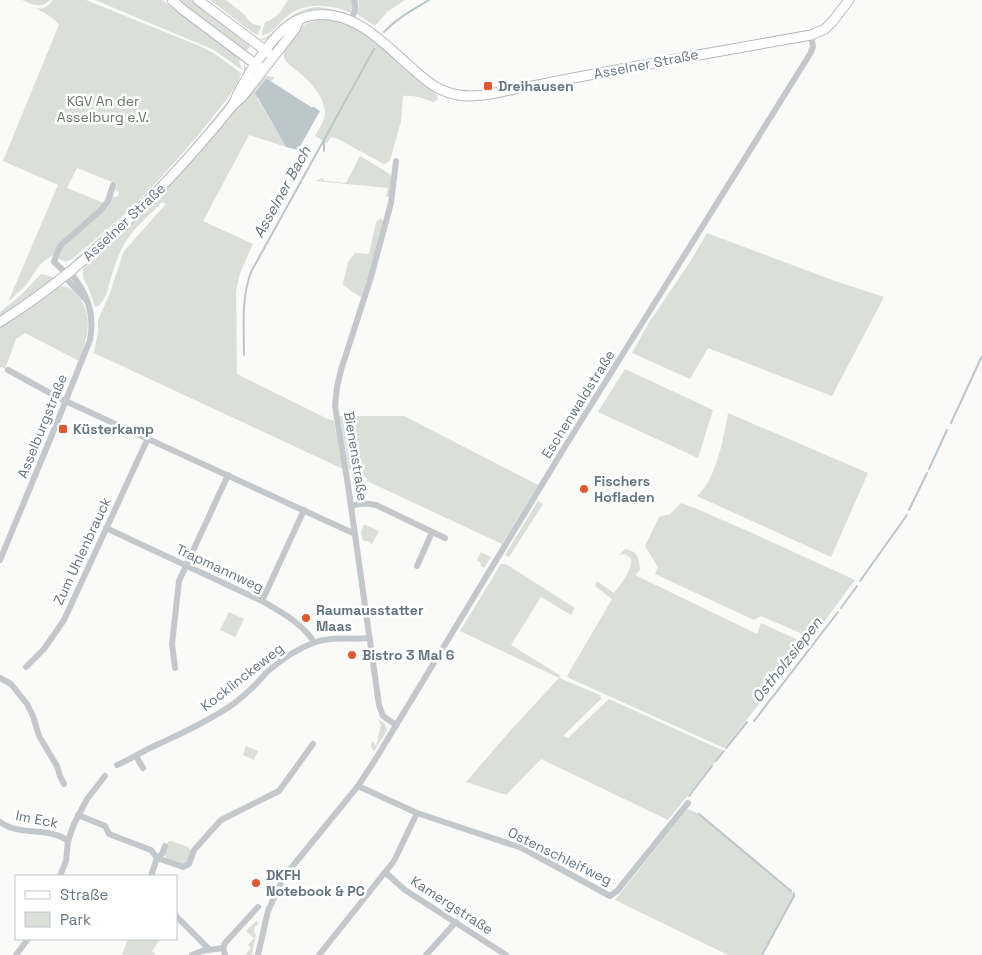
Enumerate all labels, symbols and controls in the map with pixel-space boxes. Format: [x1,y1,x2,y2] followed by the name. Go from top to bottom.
[592,45,700,83] street label: Asselner Straße
[498,77,574,95] place label: Dreihausen
[482,80,494,92] marker: Dreihausen
[57,92,149,126] park label: KGV An der Asselburg e.V.
[249,142,315,241] water label: Asselner Bach
[79,179,169,265] street label: Asselner Straße
[537,346,619,462] street label: Eschenwaldstraße
[13,371,71,481] street label: Asselburgstraße
[340,410,372,502] street label: Bienenstraße
[73,420,154,438] place label: Küsterkamp
[57,423,69,435] marker: Küsterkamp
[594,472,655,506] place label: Fischers Hofladen
[578,483,590,495] marker: Fischers Hofladen
[49,494,115,608] street label: Zum Uhlenbrauck
[173,540,267,596] street label: Trapmannweg
[316,601,424,635] place label: Raumausstatter Maas
[300,612,312,624] marker: Raumausstatter Maas
[747,613,826,706] water label: Ostholzsiepen
[197,639,287,715] street label: Kocklinckeweg
[362,646,455,664] place label: Bistro 3 Mal 6
[346,649,358,661] marker: Bistro 3 Mal 6
[14,806,60,832] street label: Im Eck
[505,823,615,889] street label: Ostenschleifweg
[266,866,365,900] place label: DKFH Notebook & PC
[407,872,497,938] street label: Kamergstraße
[15,875,178,940] legend
[250,877,262,889] marker: DKFH Notebook & PC
[60,885,109,904] text: Straße
[60,910,91,929] text: Park

